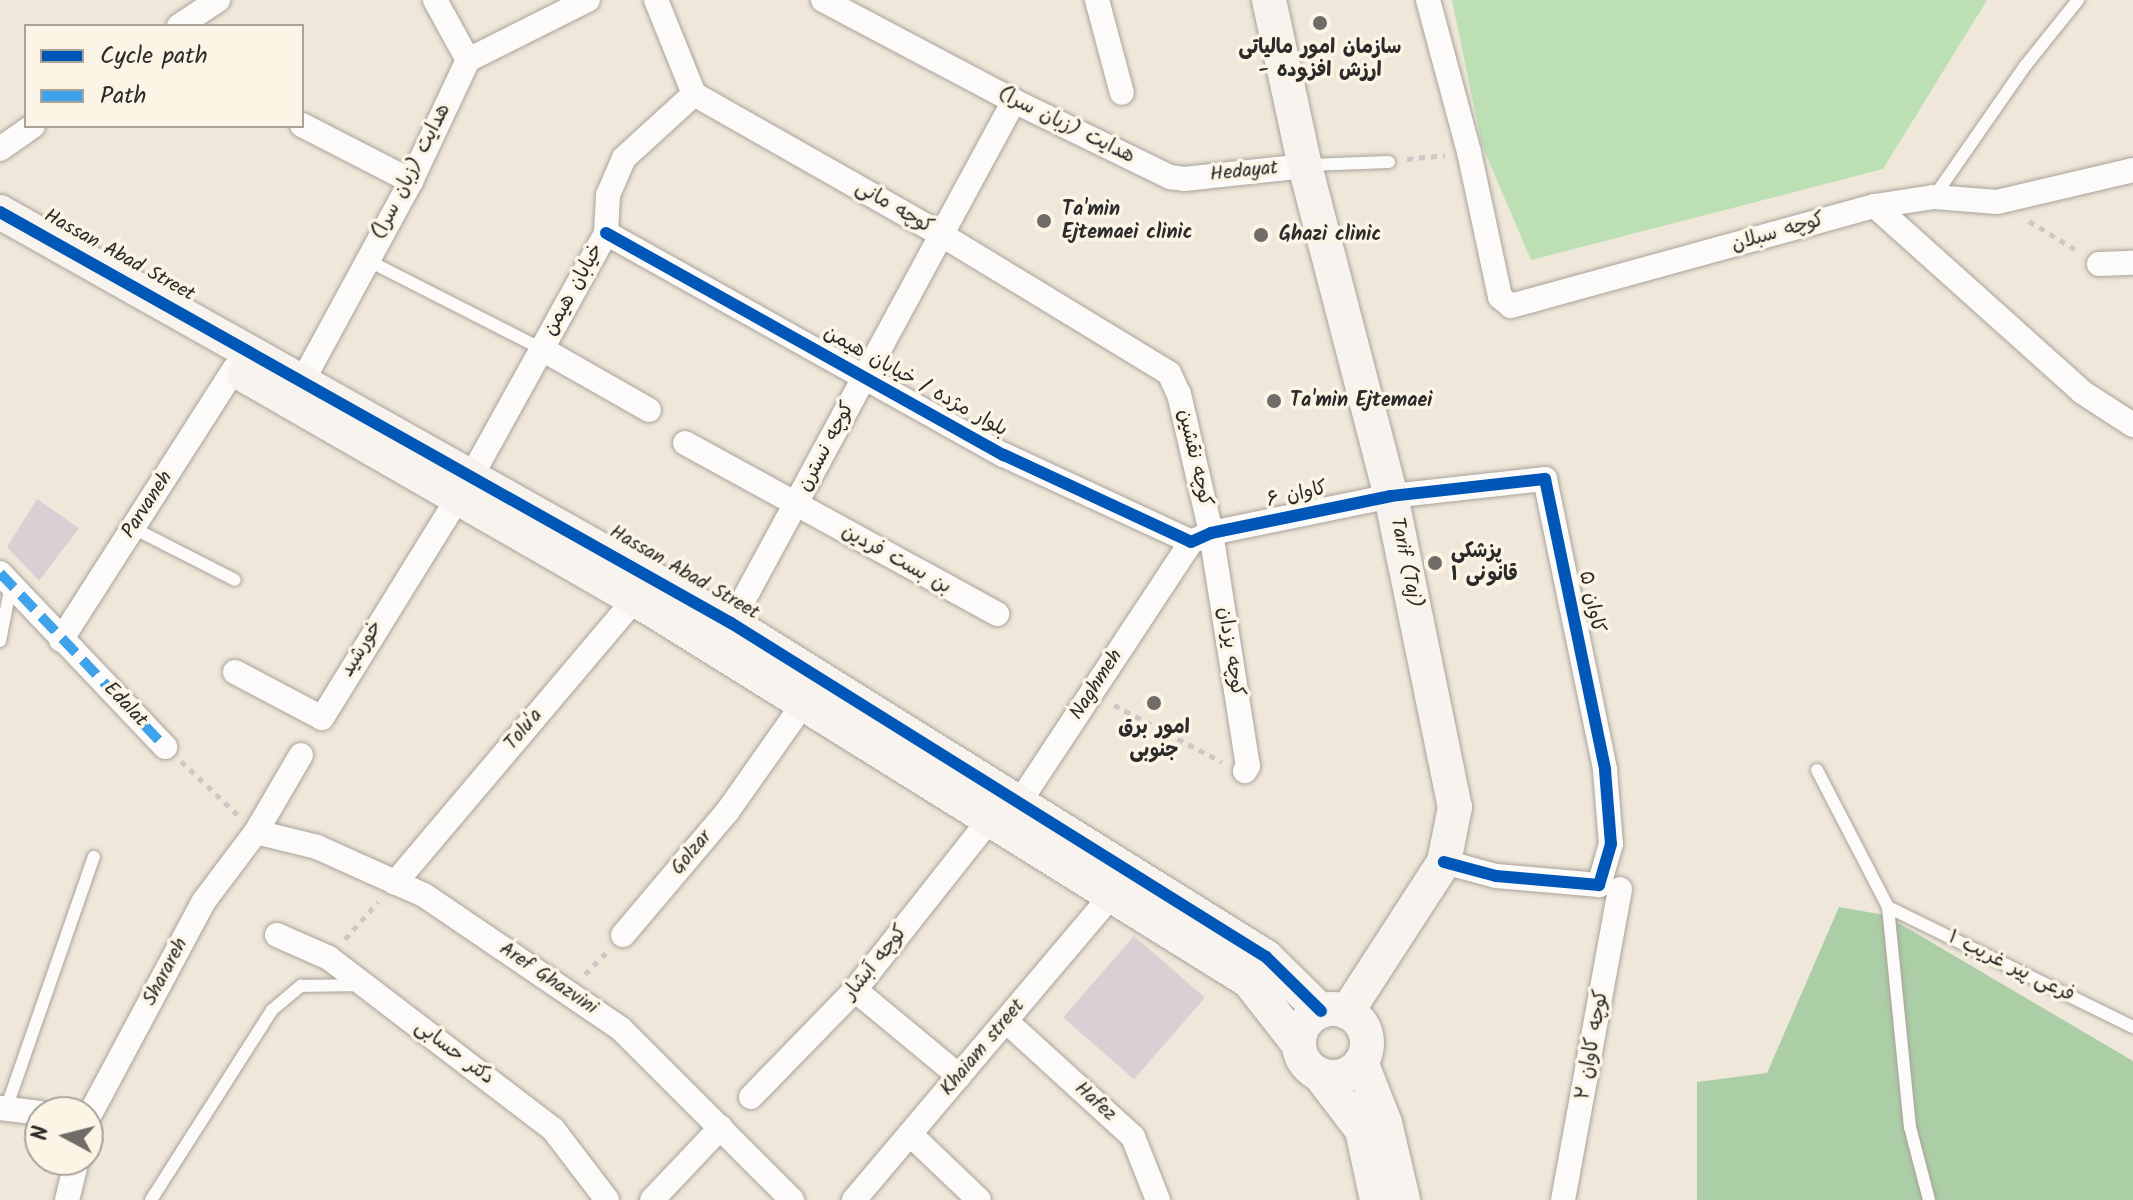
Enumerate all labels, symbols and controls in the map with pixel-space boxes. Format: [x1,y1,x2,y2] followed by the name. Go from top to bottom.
[1311,14,1329,32] marker: سازمان امور مالیاتی - ارزش افزوده
[24,24,304,128] legend
[1239,36,1401,83] place label: سازمان امور مالیاتی - ارزش افزوده
[100,37,208,76] text: Cycle path
[100,77,146,116] text: Path
[994,82,1138,170] street label: هدایت (زبان سرا)
[367,100,457,244] street label: هدایت (زبان سرا)
[1209,156,1279,188] street label: Hedayat
[851,176,937,240] street label: کوچه مانی
[1062,198,1193,245] place label: Ta'min Ejtemaei clinic
[39,205,199,307] street label: Hassan Abad Street
[1729,208,1827,258] street label: کوچه سبلان
[1033,210,1055,232] marker: Ta'min Ejtemaei clinic
[1279,223,1381,247] place label: Ghazi clinic
[1250,224,1272,246] marker: Ghazi clinic
[539,240,609,340] street label: خیابان هیمن
[819,321,1011,443] street label: بلوار مژده / خیابان هیمن
[1290,389,1432,413] place label: Ta'min Ejtemaei
[1265,392,1283,410] marker: Ta'min Ejtemaei
[793,398,861,496] street label: کوچه نسترن
[1171,407,1217,509] street label: کوچه نقشین
[117,467,179,543] street label: Parvaneh
[1265,477,1329,513] street label: کاوان ۶
[1384,516,1426,610] street label: Tarif (Taj)
[605,520,763,626] street label: Hassan Abad Street
[837,520,955,600] street label: بن بست فردین
[1451,540,1518,587] place label: پزشکی قانونی ۱
[1426,554,1444,572] marker: پزشکی قانونی ۱
[1573,569,1609,635] street label: کاوان ۵
[1211,606,1249,698] street label: کوچه یزدان
[336,616,388,682] street label: خورشید
[1065,645,1129,725] street label: Naghmeh
[98,678,152,732] street label: Edalat
[1145,694,1163,712] marker: امور برق جنوبی
[500,704,548,756] street label: Tolu'a
[1118,716,1190,763] place label: امور برق جنوبی
[666,826,718,880] street label: Golzar
[839,921,913,1005] street label: کوچه آبشار
[1944,926,2078,1008] street label: فرعی پیر غریب ۱
[138,934,194,1010] street label: Sharareh
[494,937,602,1021] street label: Aref Ghazvini
[1572,988,1614,1102] street label: کوچه کاوان ۲
[936,995,1030,1101] street label: Khaiam street
[410,1015,498,1091] street label: دکتر حسابی
[1069,1077,1121,1127] street label: Hafez
[24,1096,104,1176] north arrow
[23,1124,60,1142] text: N

